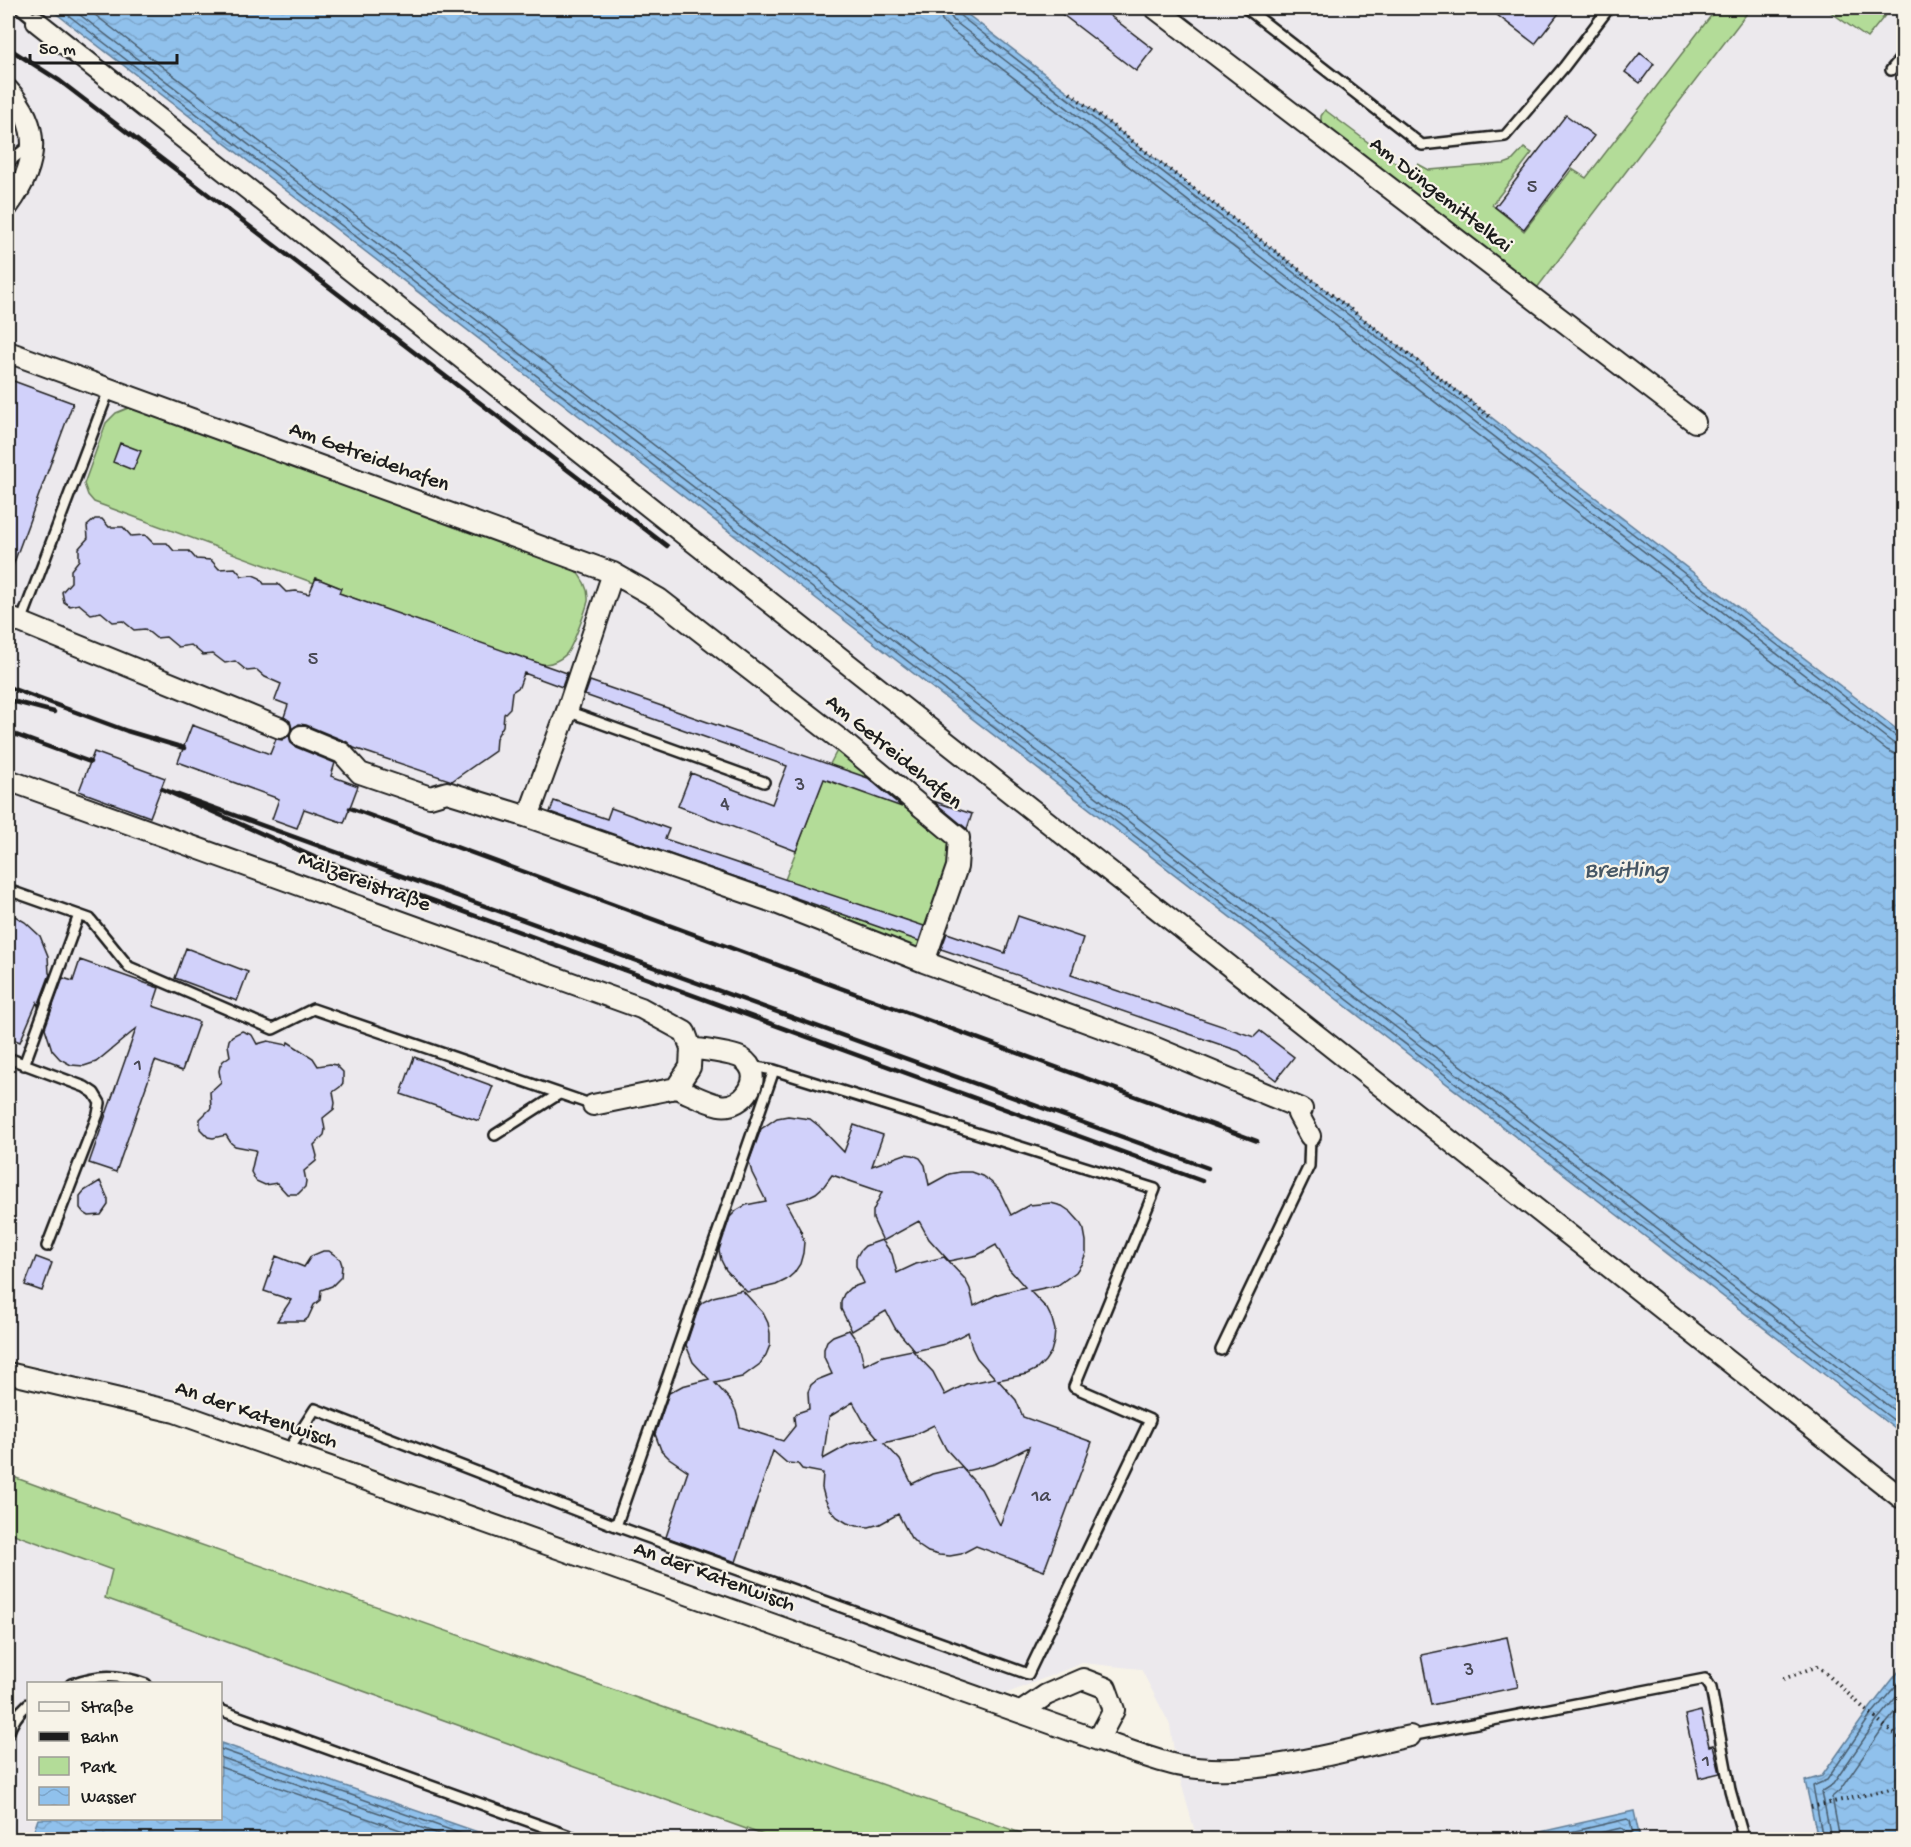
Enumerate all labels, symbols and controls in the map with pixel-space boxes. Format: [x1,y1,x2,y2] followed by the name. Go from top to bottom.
[30,27,177,65] scale bar
[39,40,76,61] text: 50 m
[1363,132,1517,260] street label: Am Düngemittelkai
[1527,177,1537,200] house number: 5
[285,417,453,499] street label: Am Getreidehafen
[308,649,318,672] house number: 5
[819,690,967,817] street label: Am Getreidehafen
[794,775,805,798] house number: 3
[720,794,730,817] house number: 4
[294,847,434,919] street label: Mälzereistraße
[1584,857,1669,886] water label: Breitling
[133,1055,142,1078] house number: 1
[171,1376,341,1456] street label: An der Katenwisch
[1030,1486,1051,1509] house number: 1a
[630,1537,799,1619] street label: An der Katenwisch
[1463,1660,1474,1683] house number: 3
[27,1682,222,1820] legend
[81,1698,134,1719] text: Straße
[80,1728,119,1749] text: Bahn
[1701,1751,1710,1774] house number: 1
[80,1758,117,1779] text: Park
[81,1788,137,1809] text: Wasser

